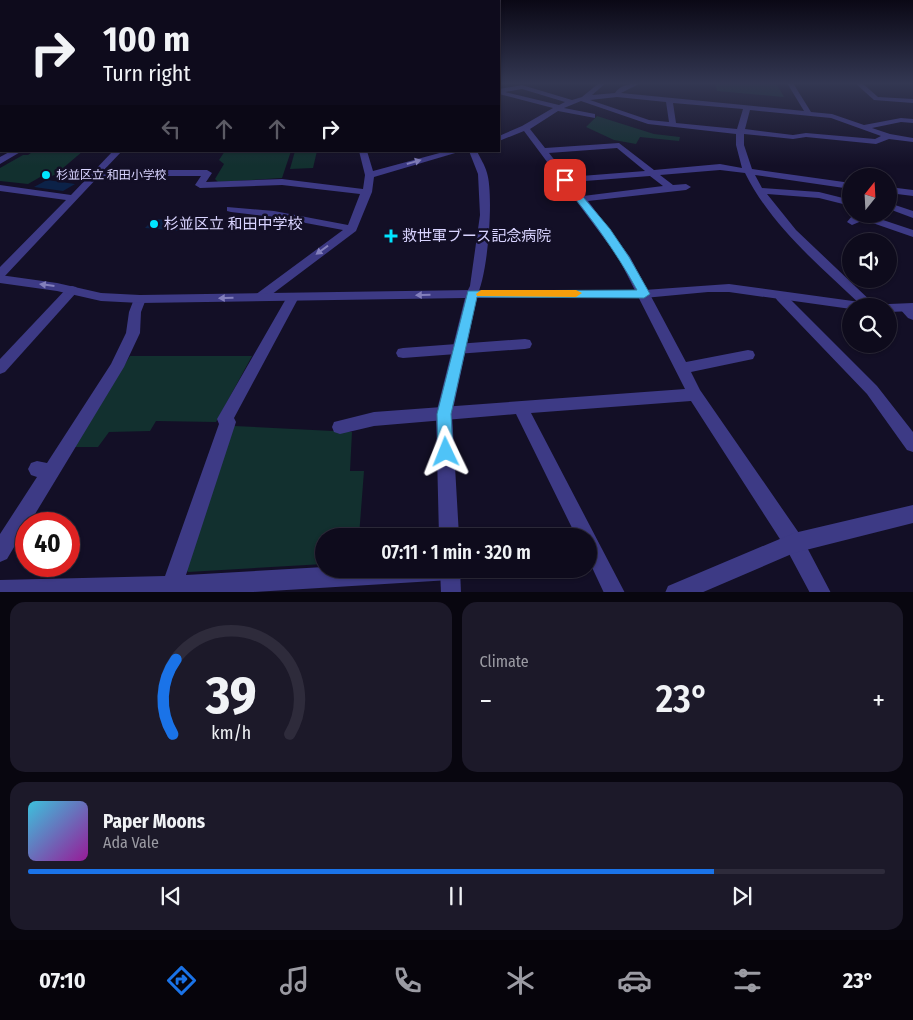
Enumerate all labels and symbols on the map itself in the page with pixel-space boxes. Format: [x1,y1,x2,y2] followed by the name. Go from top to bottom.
[407,158,422,166] one-way arrow
[544,159,586,201] pin
[56,168,167,182] place label: 杉並区立 和田小学校
[842,168,898,222] north arrow
[40,169,52,181] marker: 杉並区立 和田小学校
[164,215,303,233] place label: 杉並区立 和田中学校
[148,218,160,230] marker: 杉並区立 和田中学校
[402,227,551,245] place label: 救世軍ブース記念病院
[384,229,398,243] marker: 救世軍ブース記念病院
[315,245,329,255] one-way arrow
[39,281,55,289] one-way arrow
[415,291,431,299] one-way arrow
[217,294,233,302] one-way arrow
[419,425,471,477] position arrow
[15,512,80,577] speed limit sign: 40

